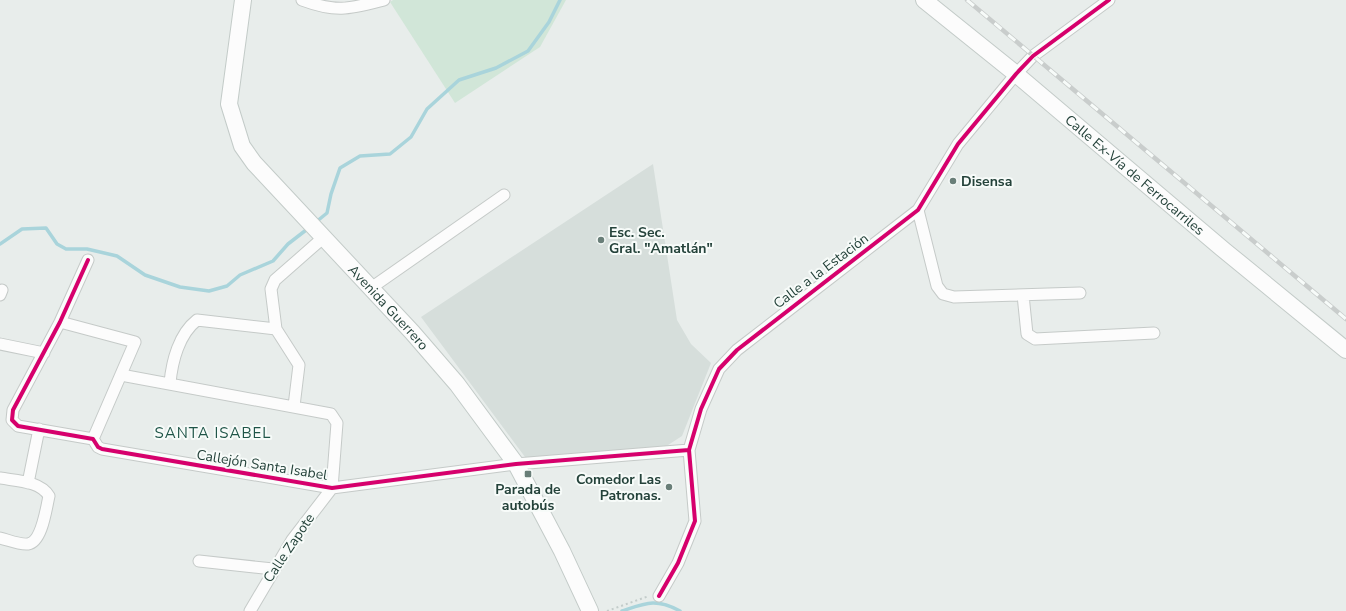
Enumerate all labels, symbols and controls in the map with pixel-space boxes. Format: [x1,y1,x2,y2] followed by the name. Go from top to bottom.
[1061,110,1209,240] street label: Calle Ex-Vía de Ferrocarriles
[961,172,1012,191] place label: Disensa
[948,176,958,186] marker: Disensa
[609,223,713,258] place label: Esc. Sec. Gral. "Amatlán"
[770,229,872,313] street label: Calle a la Estación
[596,235,606,245] marker: Esc. Sec. Gral. "Amatlán"
[344,260,433,354] street label: Avenida Guerrero
[155,423,271,443] district label: SANTA ISABEL
[195,445,330,485] street label: Callejón Santa Isabel
[523,469,533,479] marker: Parada de autobús
[576,470,661,505] place label: Comedor Las Patronas.
[495,480,561,515] place label: Parada de autobús
[664,482,674,492] marker: Comedor Las Patronas.
[259,510,319,586] street label: Calle Zapote

